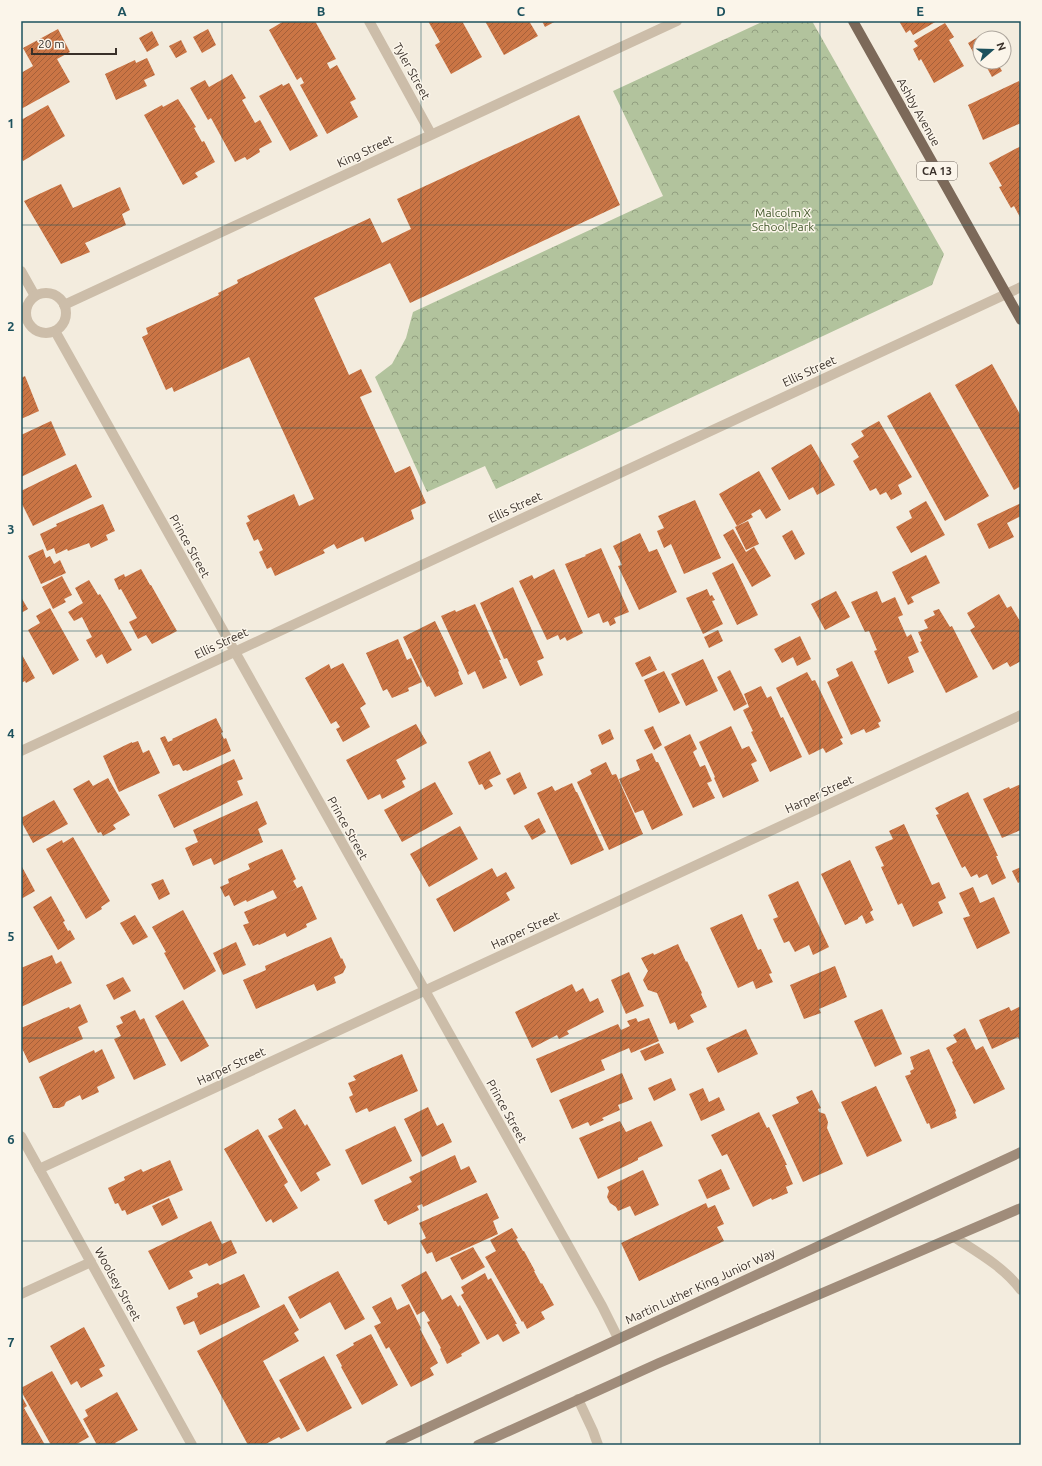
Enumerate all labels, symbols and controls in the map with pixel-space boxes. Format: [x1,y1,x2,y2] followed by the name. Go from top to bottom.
[117,4,127,18] text: A
[317,4,326,18] text: B
[517,4,526,18] text: C
[716,4,726,18] text: D
[916,4,924,18] text: E
[32,30,116,56] scale bar
[972,30,1012,70] north arrow
[38,37,65,50] text: 20 m
[391,40,433,102] street label: Tyler Street
[994,41,1008,52] text: N
[895,76,943,148] street label: Ashby Avenue
[7,116,15,130] text: 1
[335,132,395,170] street label: King Street
[917,162,957,180] road number: CA 13
[752,206,814,233] park label: Malcolm X School Park
[7,319,15,333] text: 2
[780,353,838,389] street label: Ellis Street
[486,489,544,525] street label: Ellis Street
[167,512,213,580] street label: Prince Street
[7,522,15,536] text: 3
[192,625,250,661] street label: Ellis Street
[7,726,15,740] text: 4
[783,772,855,815] street label: Harper Street
[325,794,371,862] street label: Prince Street
[489,908,561,951] street label: Harper Street
[7,929,15,943] text: 5
[195,1044,267,1087] street label: Harper Street
[484,1077,530,1145] street label: Prince Street
[7,1132,15,1146] text: 6
[92,1245,144,1323] street label: Woolsey Street
[623,1245,777,1326] street label: Martin Luther King Junior Way
[7,1335,15,1349] text: 7

